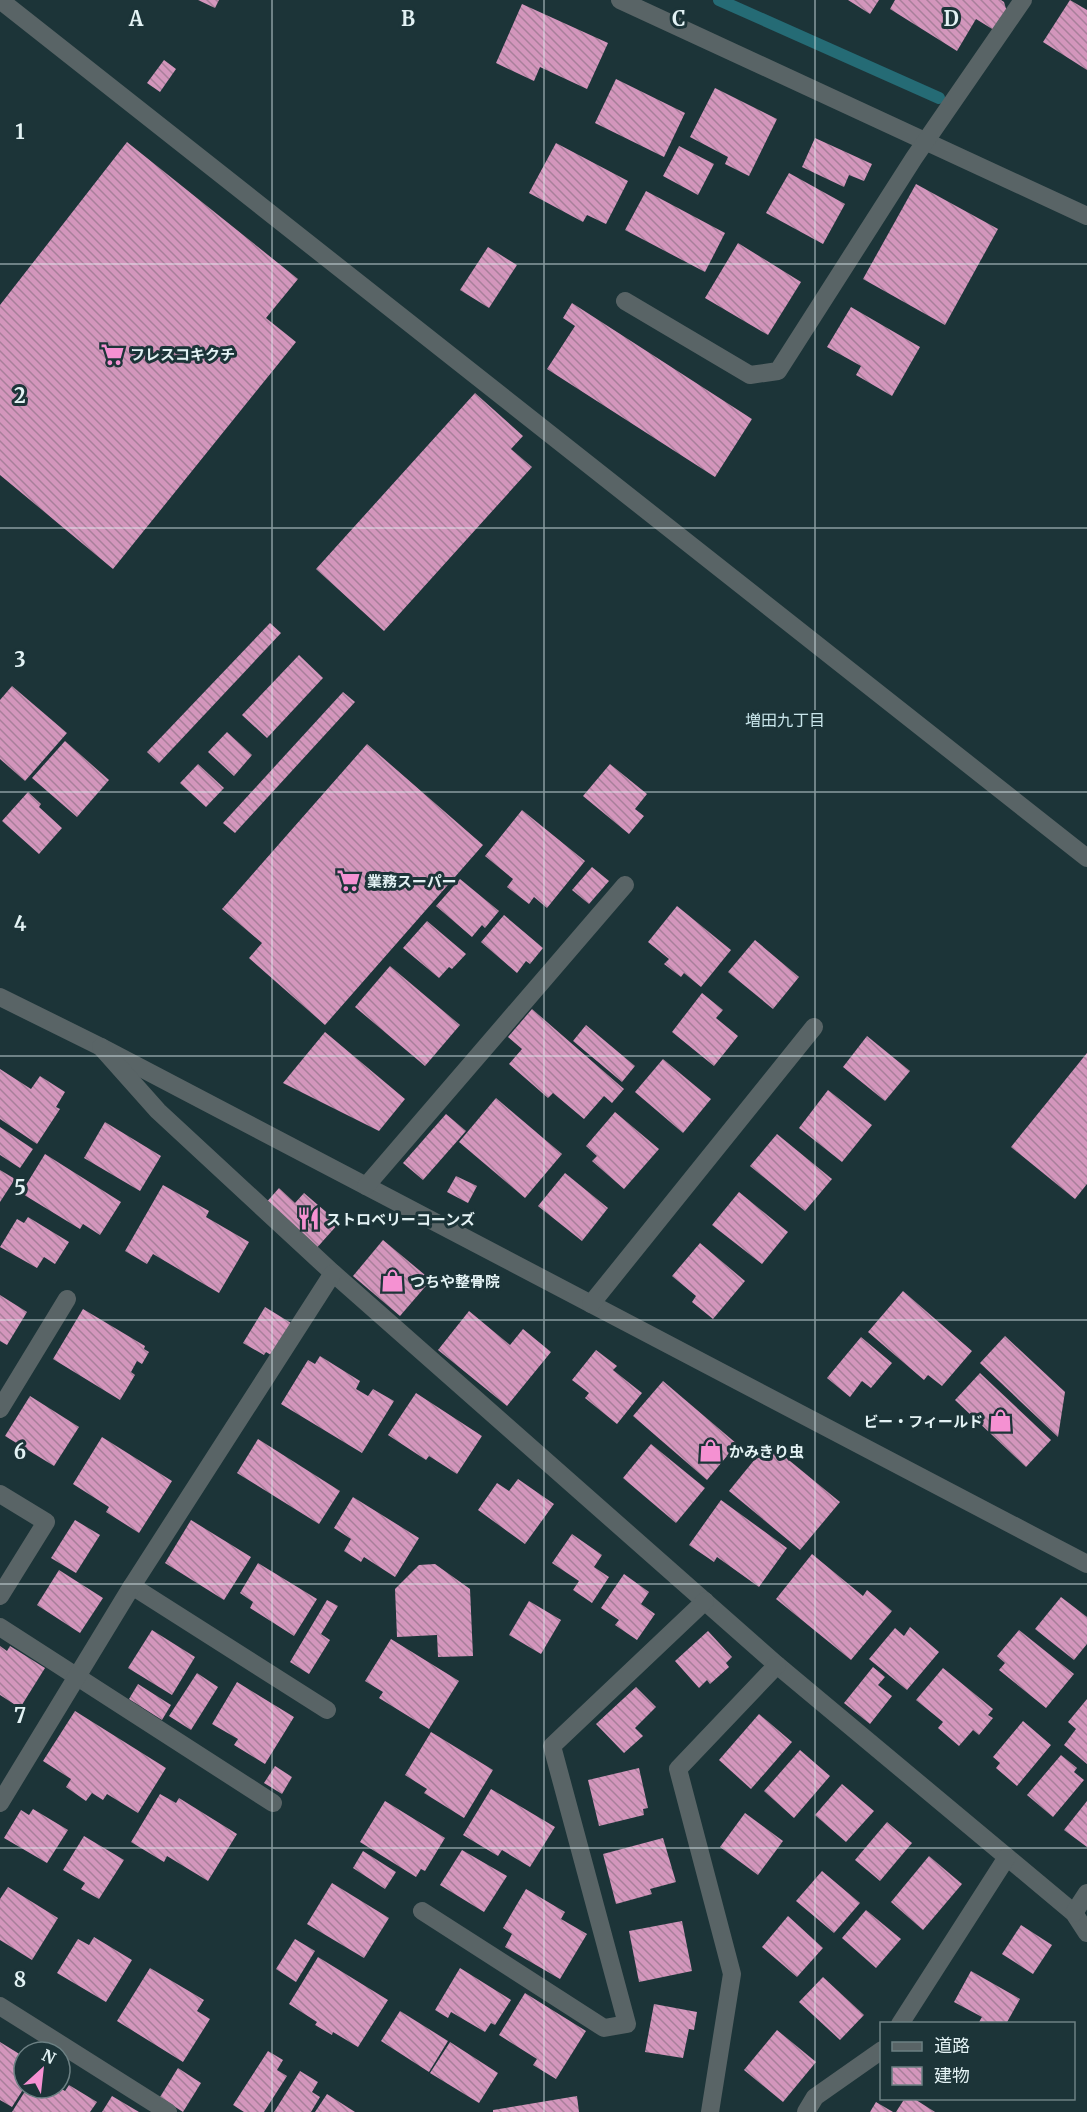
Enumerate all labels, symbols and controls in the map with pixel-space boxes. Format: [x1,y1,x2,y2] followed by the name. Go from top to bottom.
[128,6,144,31] text: A
[401,6,415,31] text: B
[672,6,686,31] text: C
[943,6,959,31] text: D
[15,119,25,144] text: 1
[99,341,125,367] supermarket icon: フレスコキクチ
[130,345,235,364] place label: フレスコキクチ
[14,383,26,408] text: 2
[14,647,26,672] text: 3
[745,710,825,730] district label: 増田九丁目
[336,868,362,894] supermarket icon: 業務スーパー
[367,872,457,891] place label: 業務スーパー
[14,911,27,936] text: 4
[14,1175,26,1200] text: 5
[295,1206,321,1232] restaurant icon: ストロベリーコーンズ
[326,1210,475,1229] place label: ストロベリーコーンズ
[379,1268,405,1294] shop icon: つちや整骨院
[410,1272,500,1291] place label: つちや整骨院
[988,1408,1014,1434] shop icon: ビー・フィールド
[863,1412,983,1431] place label: ビー・フィールド
[698,1438,724,1464] shop icon: かみきり虫
[14,1439,26,1464] text: 6
[729,1442,804,1461] place label: かみきり虫
[14,1703,26,1728] text: 7
[14,1967,26,1992] text: 8
[880,2022,1075,2100] legend
[934,2034,970,2057] text: 道路
[12,2040,72,2100] north arrow
[39,2045,59,2069] text: N
[934,2064,970,2087] text: 建物

